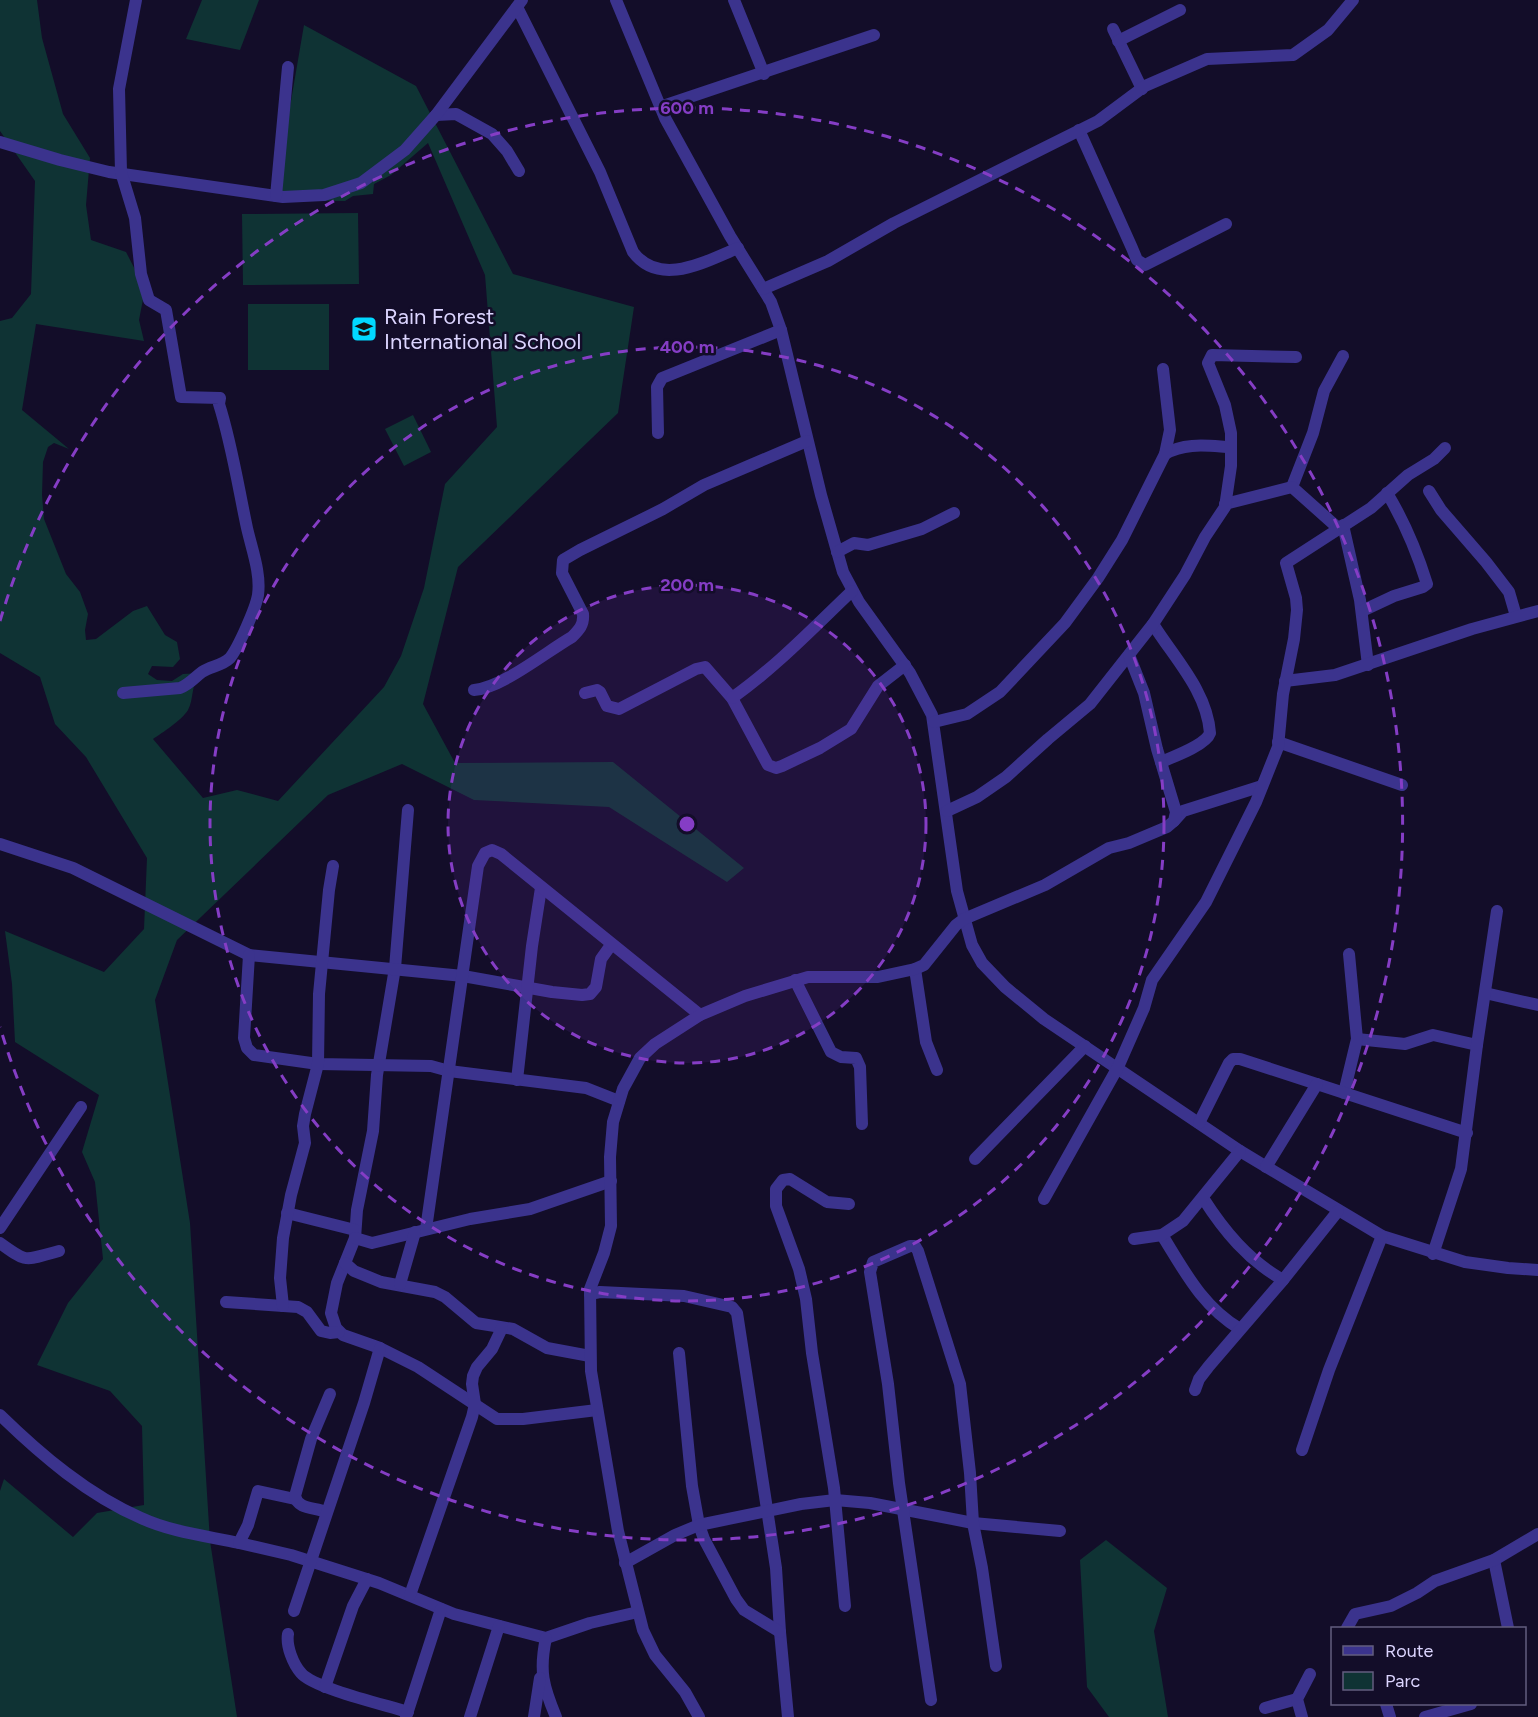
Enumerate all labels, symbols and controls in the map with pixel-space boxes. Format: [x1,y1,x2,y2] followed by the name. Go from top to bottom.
[660,97,714,119] text: 600 m
[384,303,581,355] place label: Rain Forest International School
[349,314,379,344] school or university icon: Rain Forest International School
[660,336,714,358] text: 400 m
[660,574,714,596] text: 200 m
[677,814,697,834] centre of rings
[1331,1627,1526,1705] legend
[1385,1640,1434,1662] text: Route
[1385,1670,1421,1692] text: Parc

